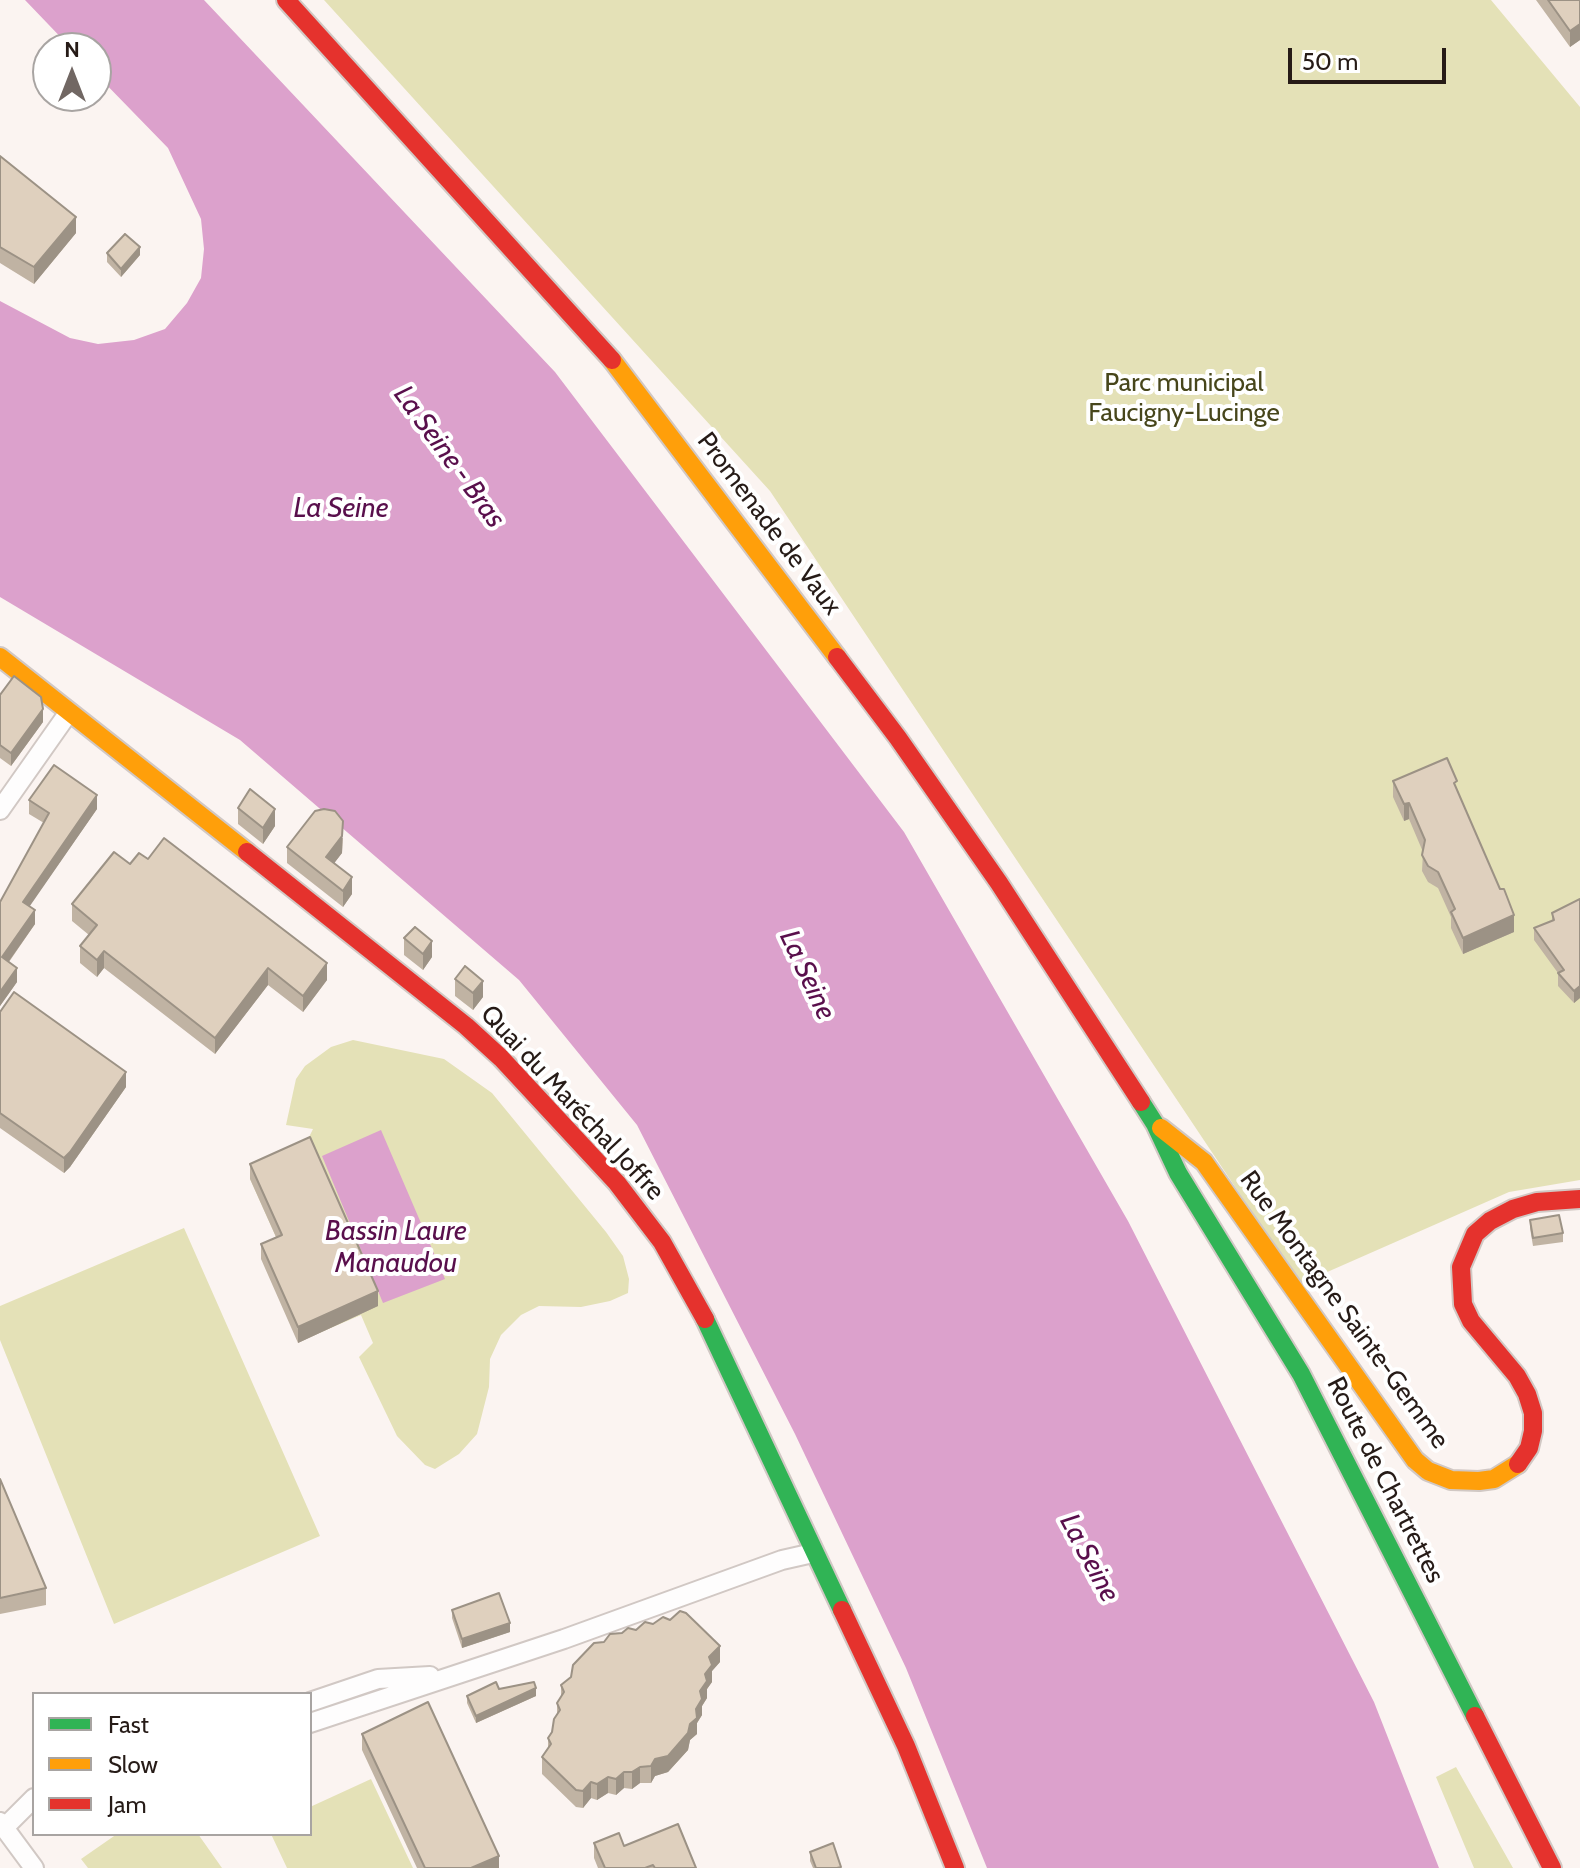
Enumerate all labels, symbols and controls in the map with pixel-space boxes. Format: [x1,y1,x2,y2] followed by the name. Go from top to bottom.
[32,32,112,112] north arrow
[1292,32,1450,82] scale bar
[64,36,80,63] text: N
[1302,47,1358,76] text: 50 m
[1088,367,1280,428] park label: Parc municipal Faucigny-Lucinge
[386,379,512,535] water label: La Seine - Bras
[690,427,848,621] street label: Promenade de Vaux
[293,492,389,526] water label: La Seine
[772,925,842,1025] water label: La Seine
[474,999,670,1207] street label: Quai du Maréchal Joffre
[1233,1165,1455,1455] street label: Rue Montagne Sainte-Gemme
[325,1215,467,1281] water label: Bassin Laure Manaudou
[1320,1372,1450,1588] street label: Route de Chartrettes
[1052,1508,1126,1608] water label: La Seine
[32,1692,312,1836] legend
[108,1710,149,1739] text: Fast
[108,1750,158,1779] text: Slow
[108,1790,146,1819] text: Jam

